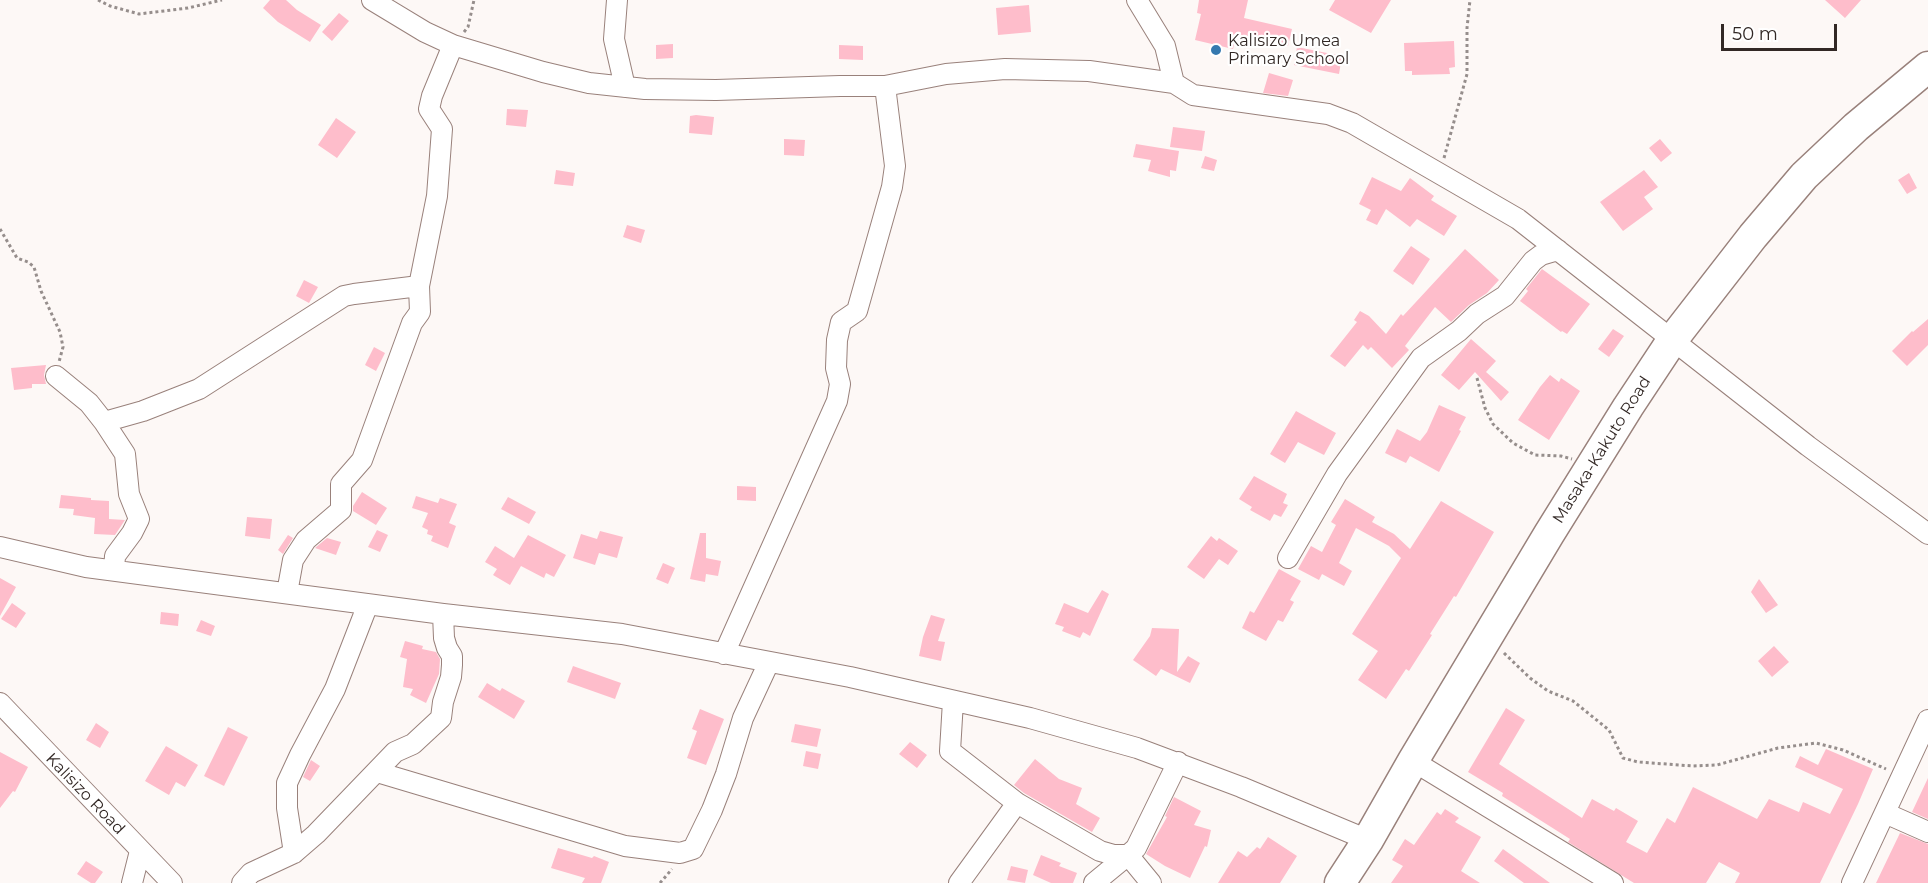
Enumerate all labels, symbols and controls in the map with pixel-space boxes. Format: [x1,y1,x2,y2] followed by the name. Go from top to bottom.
[1724,12,1840,50] scale bar
[1732,23,1778,45] text: 50 m
[1228,31,1349,69] place label: Kalisizo Umea Primary School
[1209,43,1223,57] marker: Kalisizo Umea Primary School
[1549,373,1655,527] street label: Masaka-Kakuto Road
[41,749,129,839] street label: Kalisizo Road

